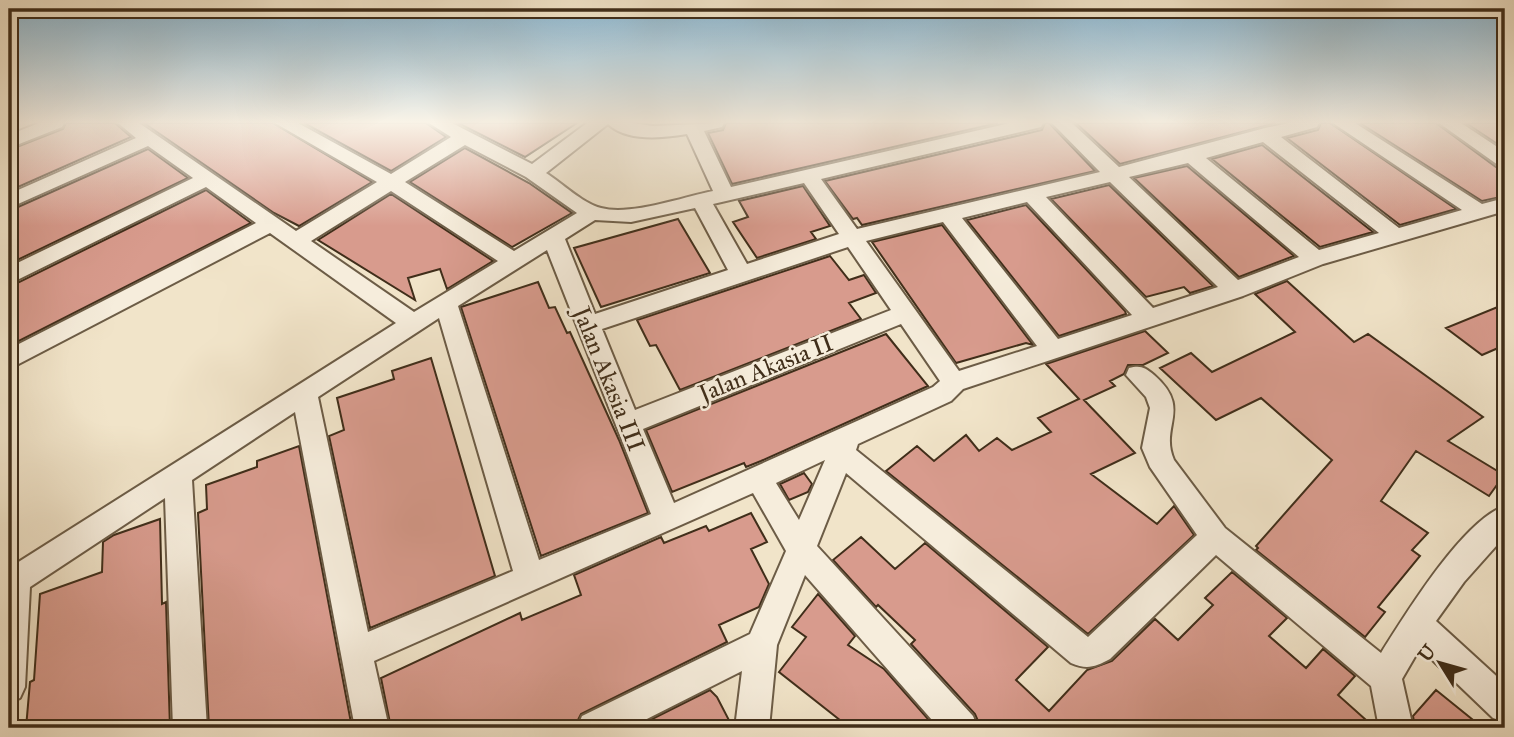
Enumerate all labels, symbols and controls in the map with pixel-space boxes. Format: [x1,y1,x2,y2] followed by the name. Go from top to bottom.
[565,300,652,456] street label: Jalan Akasia III
[691,327,838,410] street label: Jalan Akasia II
[1406,628,1476,698] north arrow
[1413,639,1441,666] text: U

